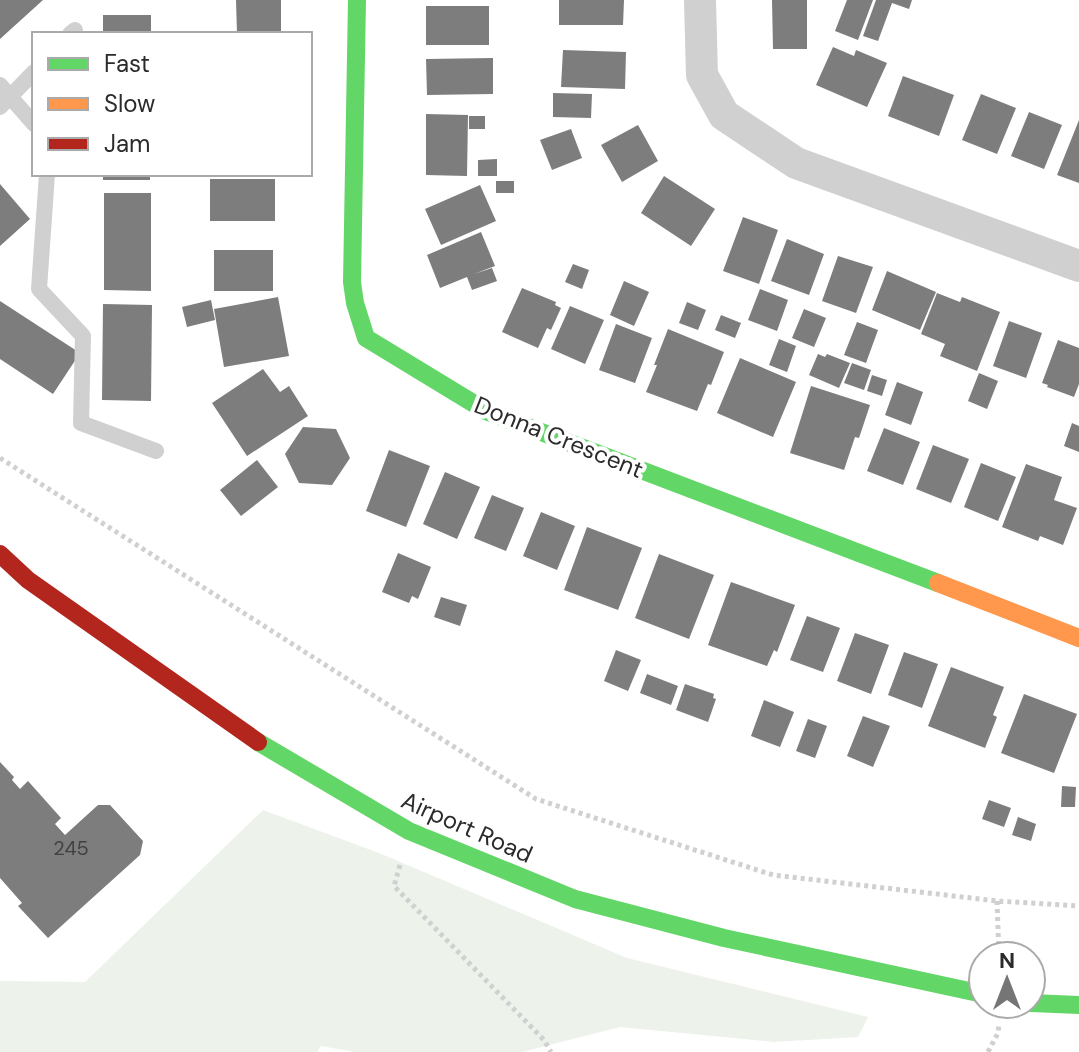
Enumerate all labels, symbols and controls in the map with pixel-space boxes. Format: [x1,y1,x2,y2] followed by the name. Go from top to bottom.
[32,32,312,176] legend
[104,48,150,79] text: Fast
[104,88,155,119] text: Slow
[104,128,150,159] text: Jam
[470,389,648,485] street label: Donna Crescent
[397,784,537,870] street label: Airport Road
[53,835,89,861] house number: 245
[967,940,1047,1020] north arrow
[999,946,1015,975] text: N

